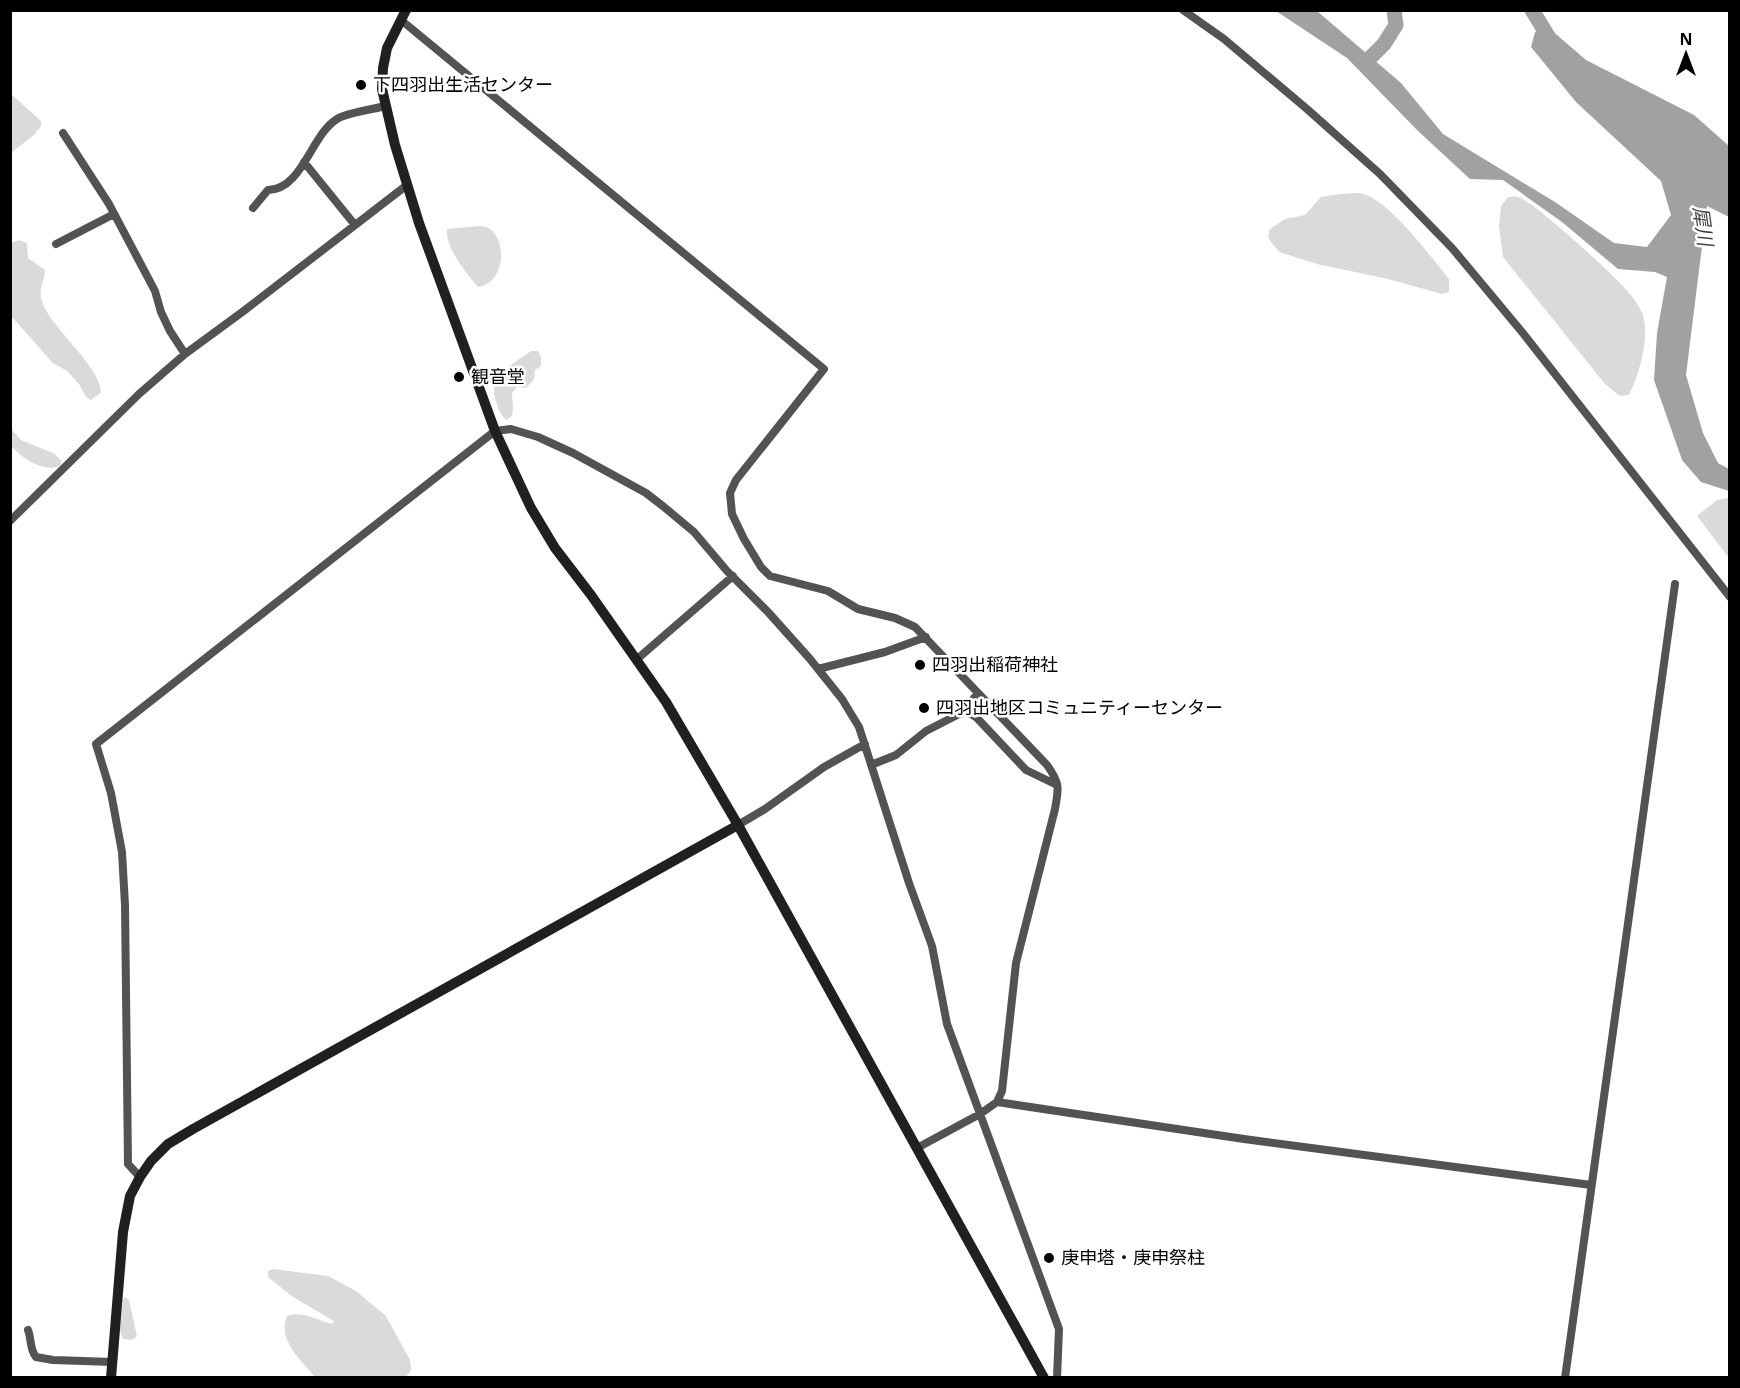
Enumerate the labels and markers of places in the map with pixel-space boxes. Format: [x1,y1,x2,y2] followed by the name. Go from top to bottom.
[373,72,553,96] place label: 下四羽出生活センター
[354,78,368,92] marker: 下四羽出生活センター
[471,364,525,388] place label: 観音堂
[452,370,466,384] marker: 観音堂
[932,652,1058,676] place label: 四羽出稲荷神社
[913,658,927,672] marker: 四羽出稲荷神社
[936,695,1223,719] place label: 四羽出地区コミュニティーセンター
[917,701,931,715] marker: 四羽出地区コミュニティーセンター
[1061,1245,1205,1269] place label: 庚申塔・庚申祭柱
[1042,1251,1056,1265] marker: 庚申塔・庚申祭柱

